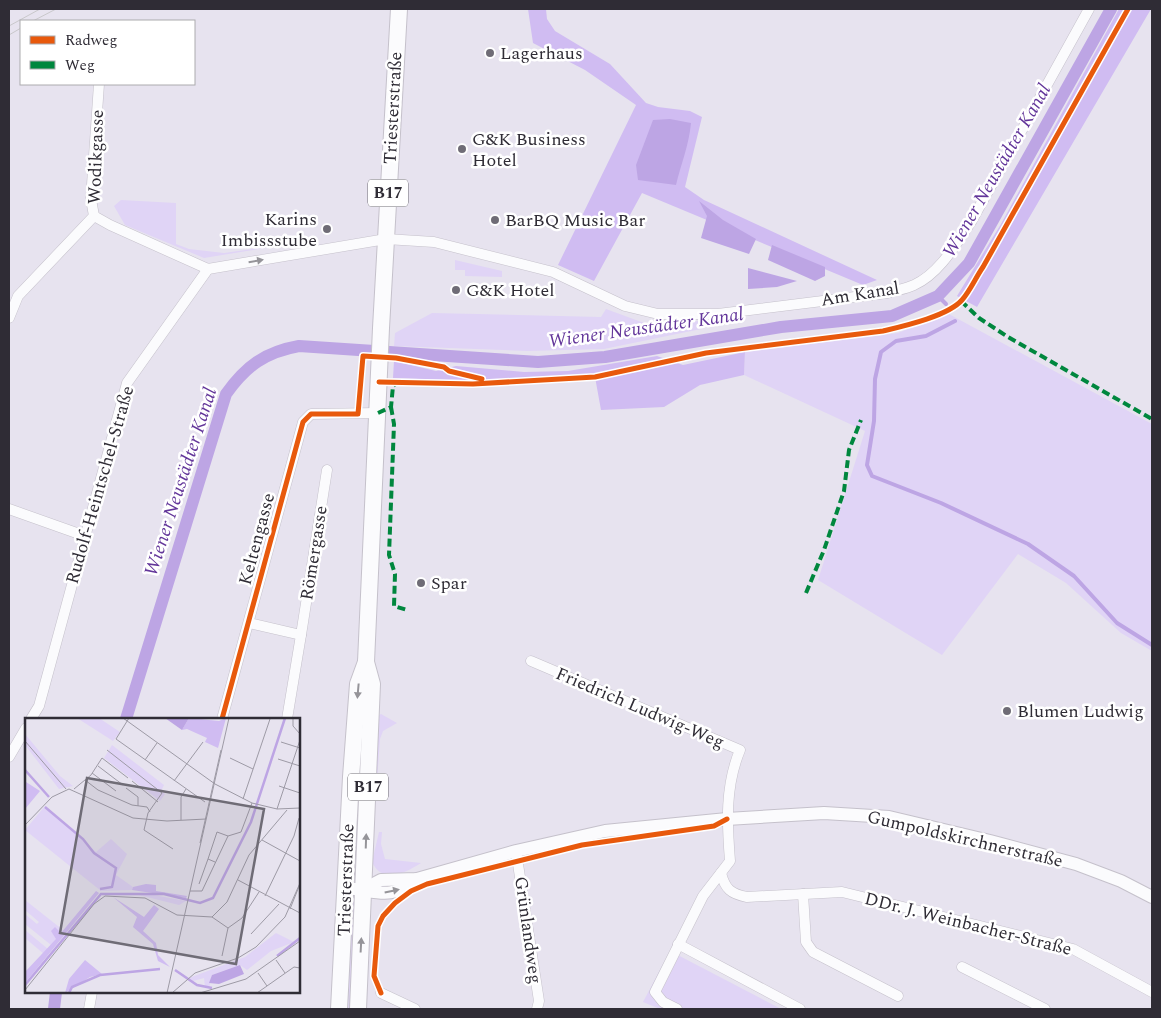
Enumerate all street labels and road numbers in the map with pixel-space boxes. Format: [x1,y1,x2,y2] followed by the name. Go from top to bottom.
[377,51,409,165] street label: Triesterstraße
[81,109,111,205] street label: Wodikgasse
[368,180,408,207] road number: B17
[819,274,901,314] street label: Am Kanal
[59,383,141,587] street label: Rudolf-Heintschel-Straße
[232,490,282,588] street label: Keltengasse
[293,504,335,602] street label: Römergasse
[551,660,729,756] street label: Friedrich Ludwig-Weg
[348,774,388,800] road number: B17
[864,803,1066,875] street label: Gumpoldskirchnerstraße
[331,823,361,937] street label: Triesterstraße
[507,875,549,985] street label: Grünlandweg
[861,885,1075,963] street label: DDr. J. Weinbacher-Straße

